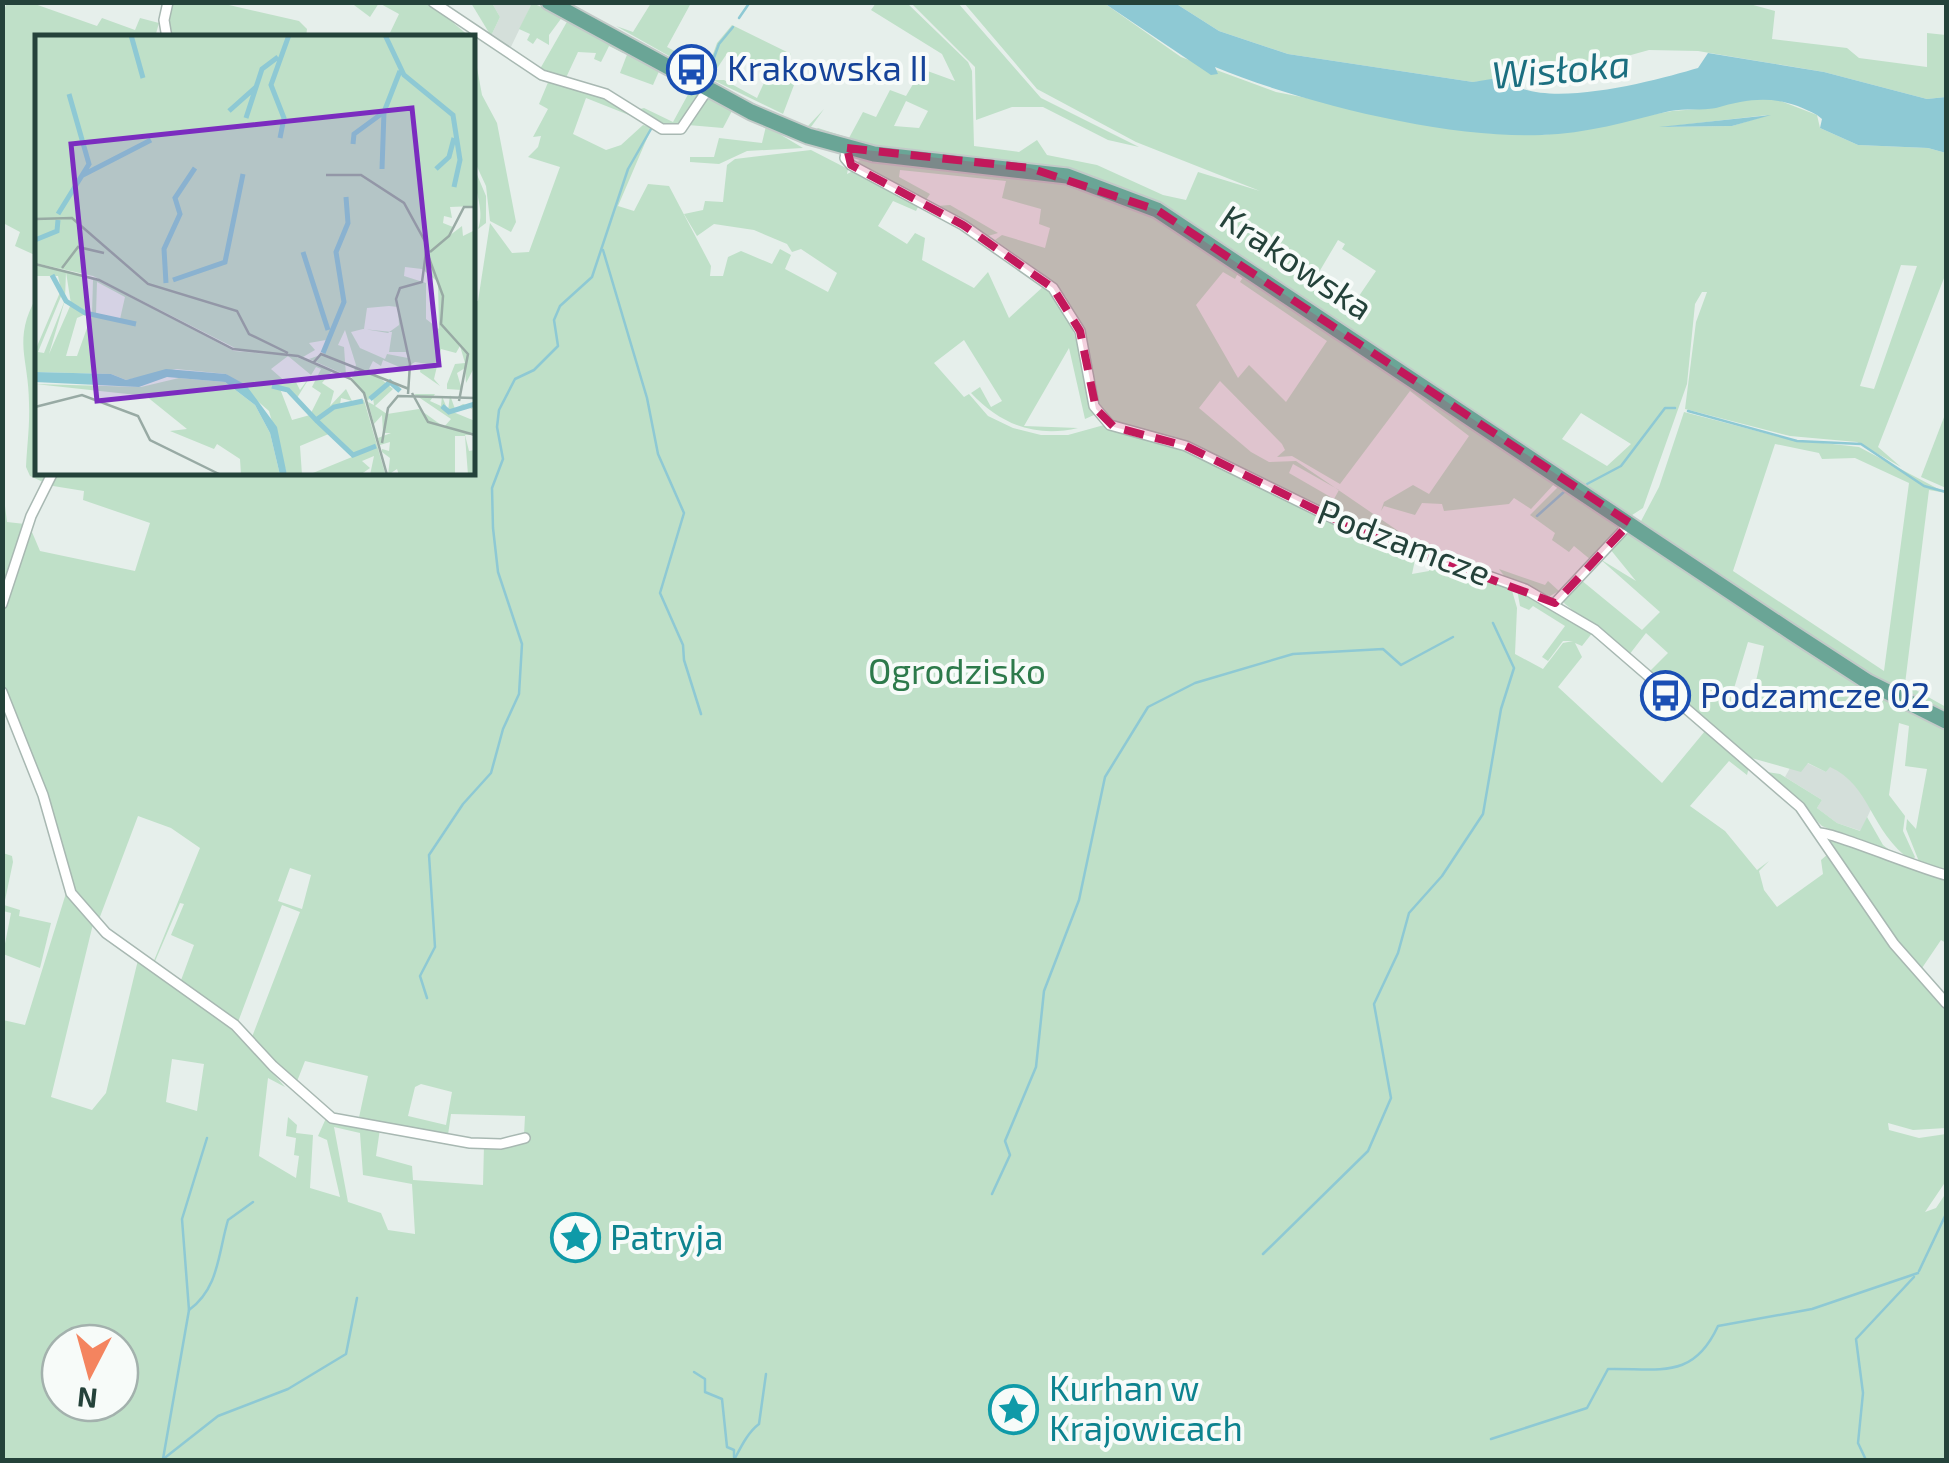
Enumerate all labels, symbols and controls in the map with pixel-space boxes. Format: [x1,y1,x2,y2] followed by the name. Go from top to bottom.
[35,35,475,475] inset map
[1490,39,1632,97] water label: Wisłoka
[666,43,718,95] bus stop icon: Krakowska II
[727,46,928,88] place label: Krakowska II
[1213,195,1381,328] street label: Krakowska
[1312,489,1497,593] street label: Podzamcze
[868,649,1046,691] park label: Ogrodzisko
[1639,670,1691,722] bus stop icon: Podzamcze 02
[1700,673,1930,715] place label: Podzamcze 02
[549,1212,601,1264] place icon: Patryja
[610,1215,724,1257] place label: Patryja
[40,1323,140,1423] north arrow
[1049,1366,1243,1448] place label: Kurhan w Krajowicach
[75,1381,99,1417] text: N
[988,1383,1040,1435] place icon: Kurhan w Krajowicach

